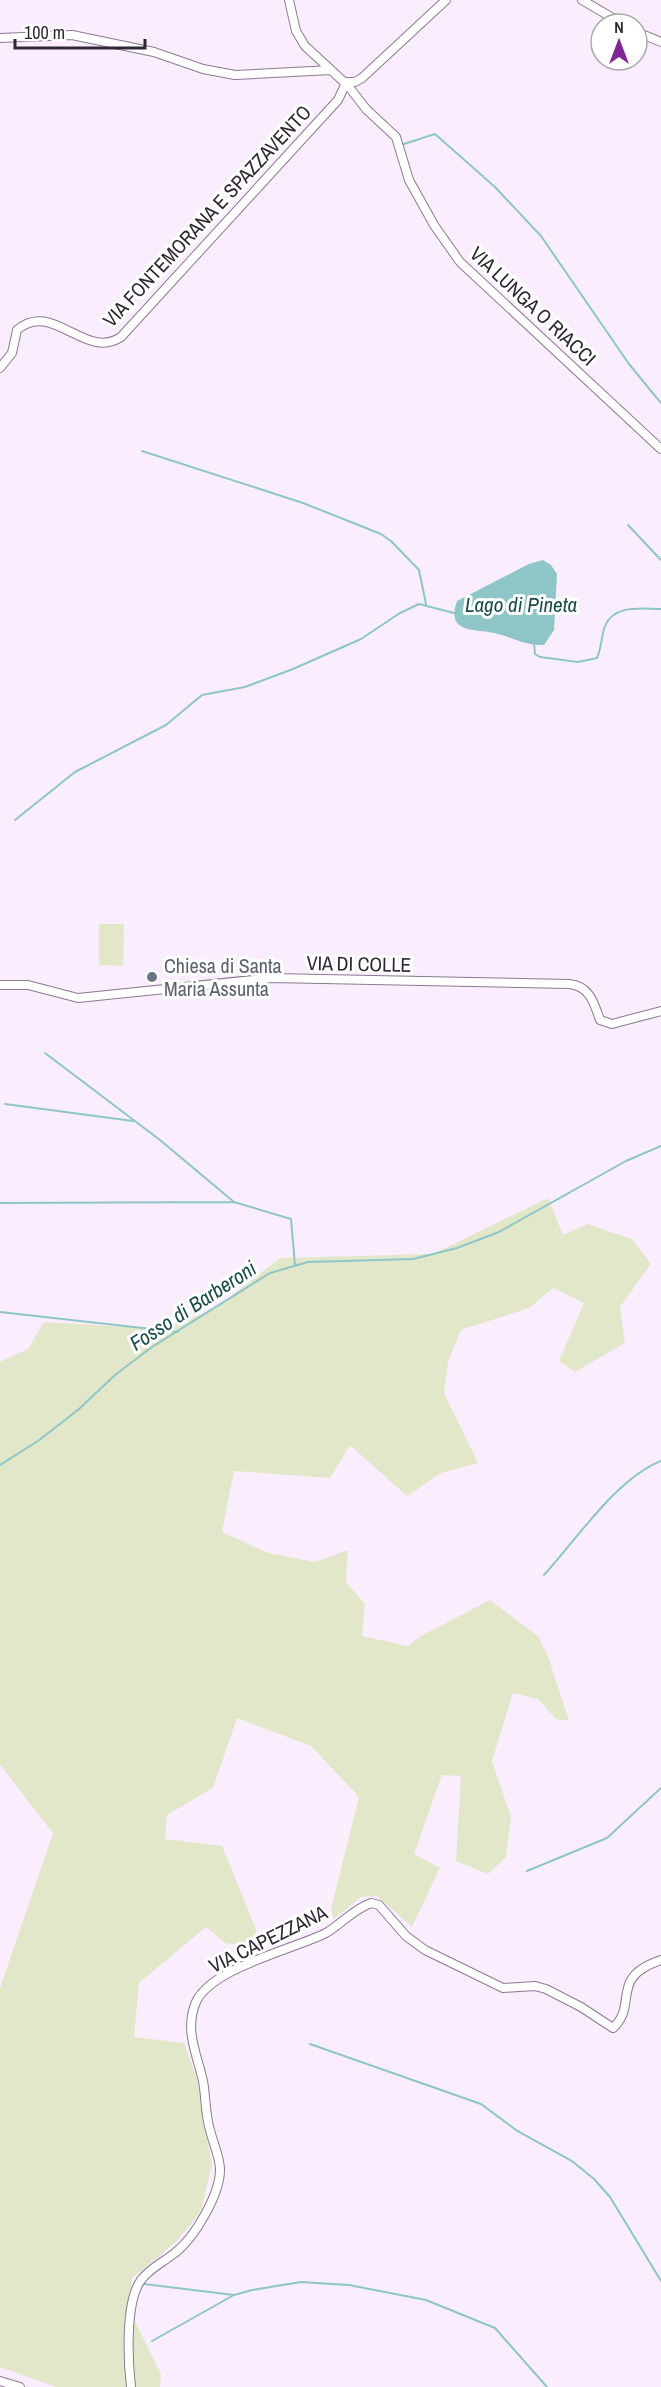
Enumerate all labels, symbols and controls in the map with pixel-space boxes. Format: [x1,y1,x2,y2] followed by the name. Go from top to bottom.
[15,12,146,50] scale bar
[589,12,649,72] north arrow
[614,16,624,38] text: N
[24,20,65,45] text: 100 m
[96,99,317,333] street label: VIA FONTEMORANA E SPAZZAVENTO
[464,240,602,371] street label: VIA LUNGA O RIACCI
[465,590,577,619] water label: Lago di Pineta
[306,949,412,978] street label: VIA DI COLLE
[164,952,282,1002] place label: Chiesa di Santa Maria Assunta
[145,970,159,984] marker: Chiesa di Santa Maria Assunta
[124,1254,262,1357] water label: Fosso di Barberoni
[204,1898,332,1979] street label: VIA CAPEZZANA

